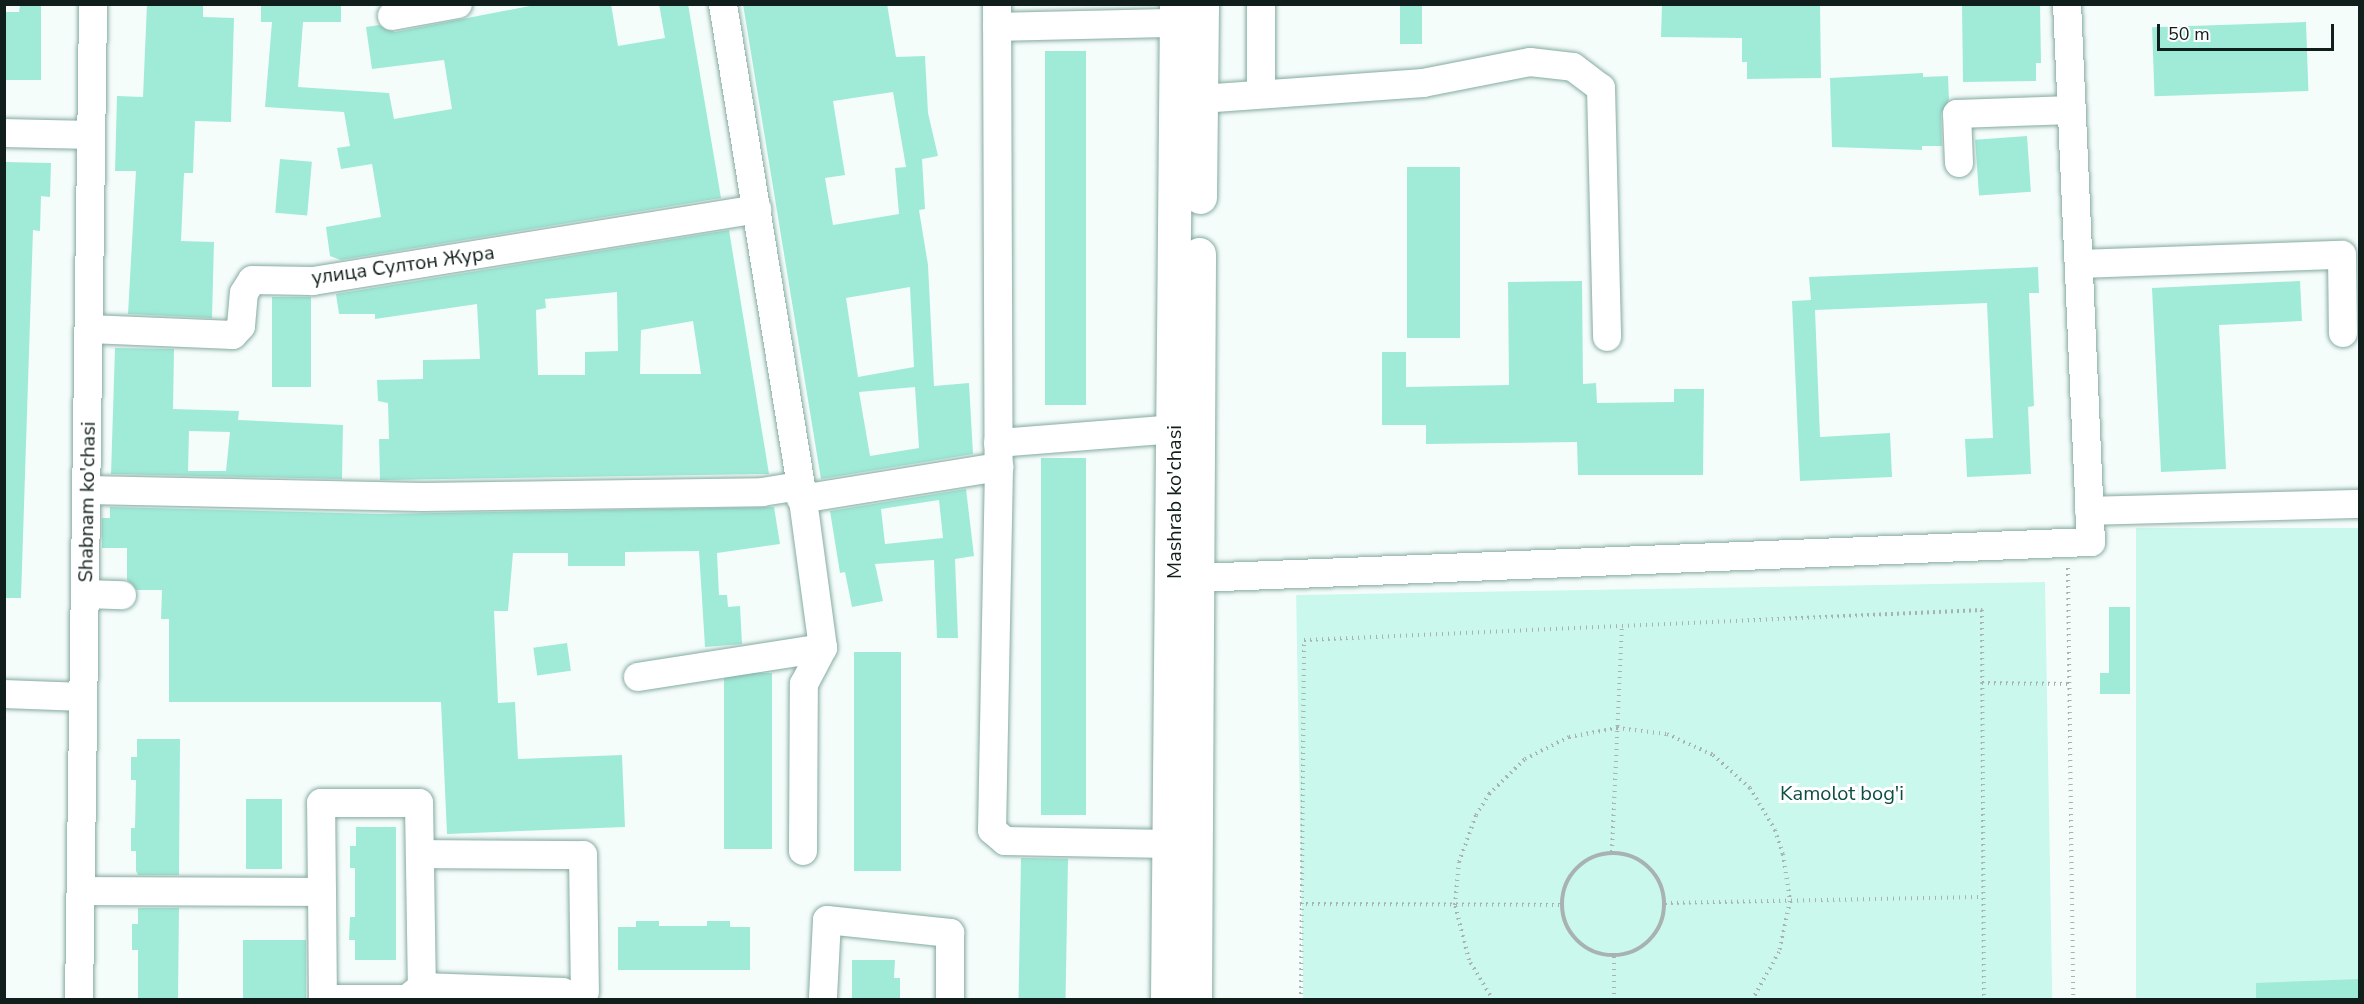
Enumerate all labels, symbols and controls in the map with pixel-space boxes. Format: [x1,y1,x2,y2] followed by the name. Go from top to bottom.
[2160,12,2337,50] scale bar
[2168,22,2210,46] text: 50 m
[310,240,496,290] street label: улица Султон Жура
[74,421,100,583] street label: Shabnam ko'chasi
[1162,425,1186,579] street label: Mashrab ko'chasi
[1780,781,1904,805] park label: Kamolot bog'i

